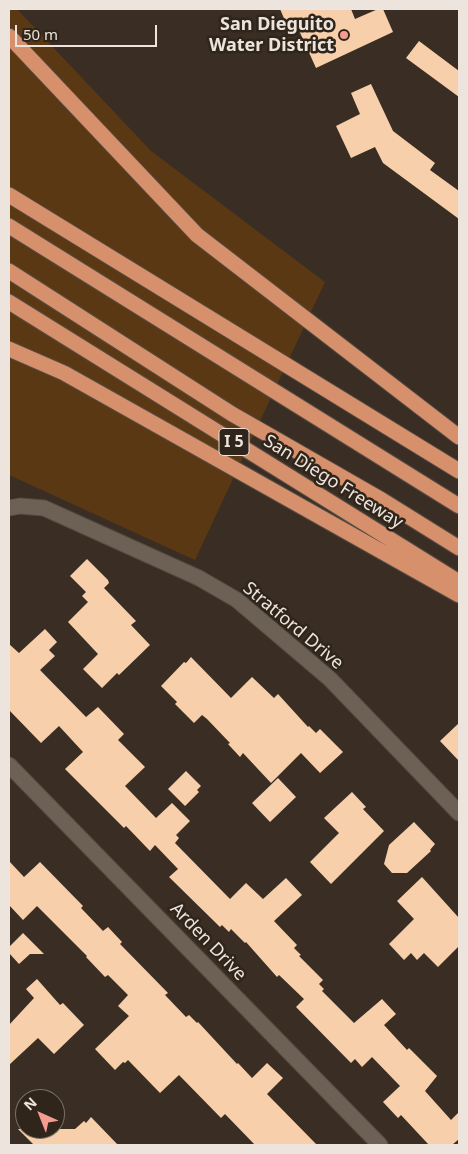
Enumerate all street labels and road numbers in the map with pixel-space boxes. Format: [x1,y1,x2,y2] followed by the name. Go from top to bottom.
[219,428,249,456] road number: I 5
[259,430,407,534] street label: San Diego Freeway
[238,578,348,674] street label: Stratford Drive
[165,898,251,986] street label: Arden Drive

